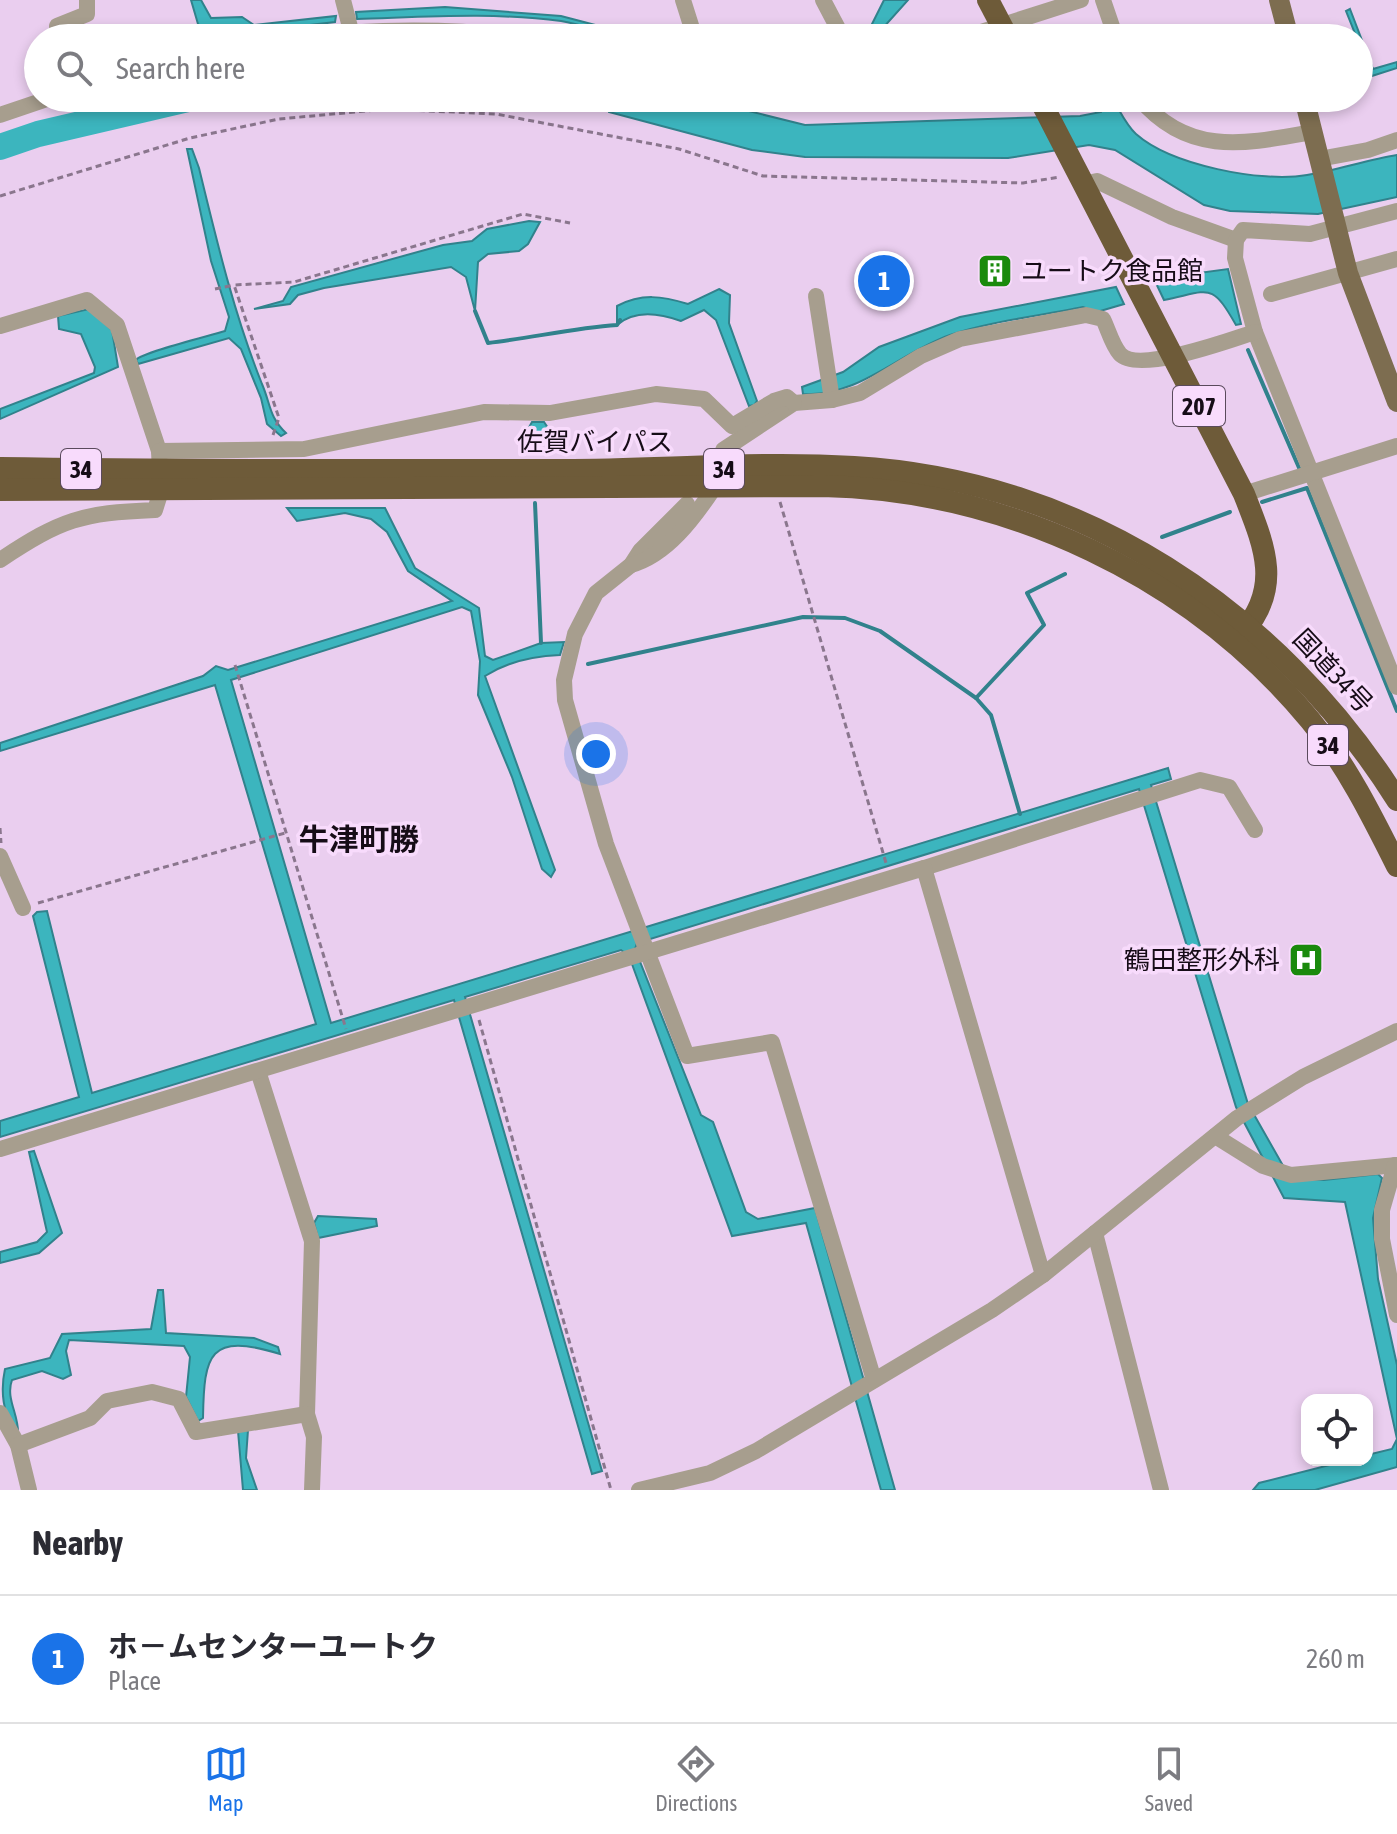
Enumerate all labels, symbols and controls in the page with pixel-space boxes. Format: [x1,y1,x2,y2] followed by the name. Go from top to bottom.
[24,24,1373,112] search box
[52,46,96,90] icon: search
[116,51,245,85] text: Search here
[858,251,910,311] pin: 1
[976,252,1014,290] building icon: ユートク食品館
[1021,256,1203,286] place label: ユートク食品館
[1173,386,1225,426] road number: 207
[517,427,673,457] street label: 佐賀バイパス
[61,449,101,489] road number: 34
[704,449,744,489] road number: 34
[1287,623,1379,719] street label: 国道34号
[1308,725,1348,765] road number: 34
[576,734,616,774] your location
[299,822,419,856] district label: 牛津町勝
[1287,941,1325,979] hospital icon: 鶴田整形外科
[1124,945,1280,975] place label: 鶴田整形外科
[1301,1394,1373,1466] map controls
[1301,1394,1373,1466] button: locate
[32,1523,123,1562] text: Nearby
[108,1629,438,1663] text: ホ－ムセンターユートク
[52,1644,64,1674] text: 1
[1306,1644,1365,1674] text: 260 m
[108,1666,161,1696] text: Place
[204,1742,248,1816] tab: Map
[655,1742,737,1816] tab: Directions
[1145,1742,1193,1816] tab: Saved

